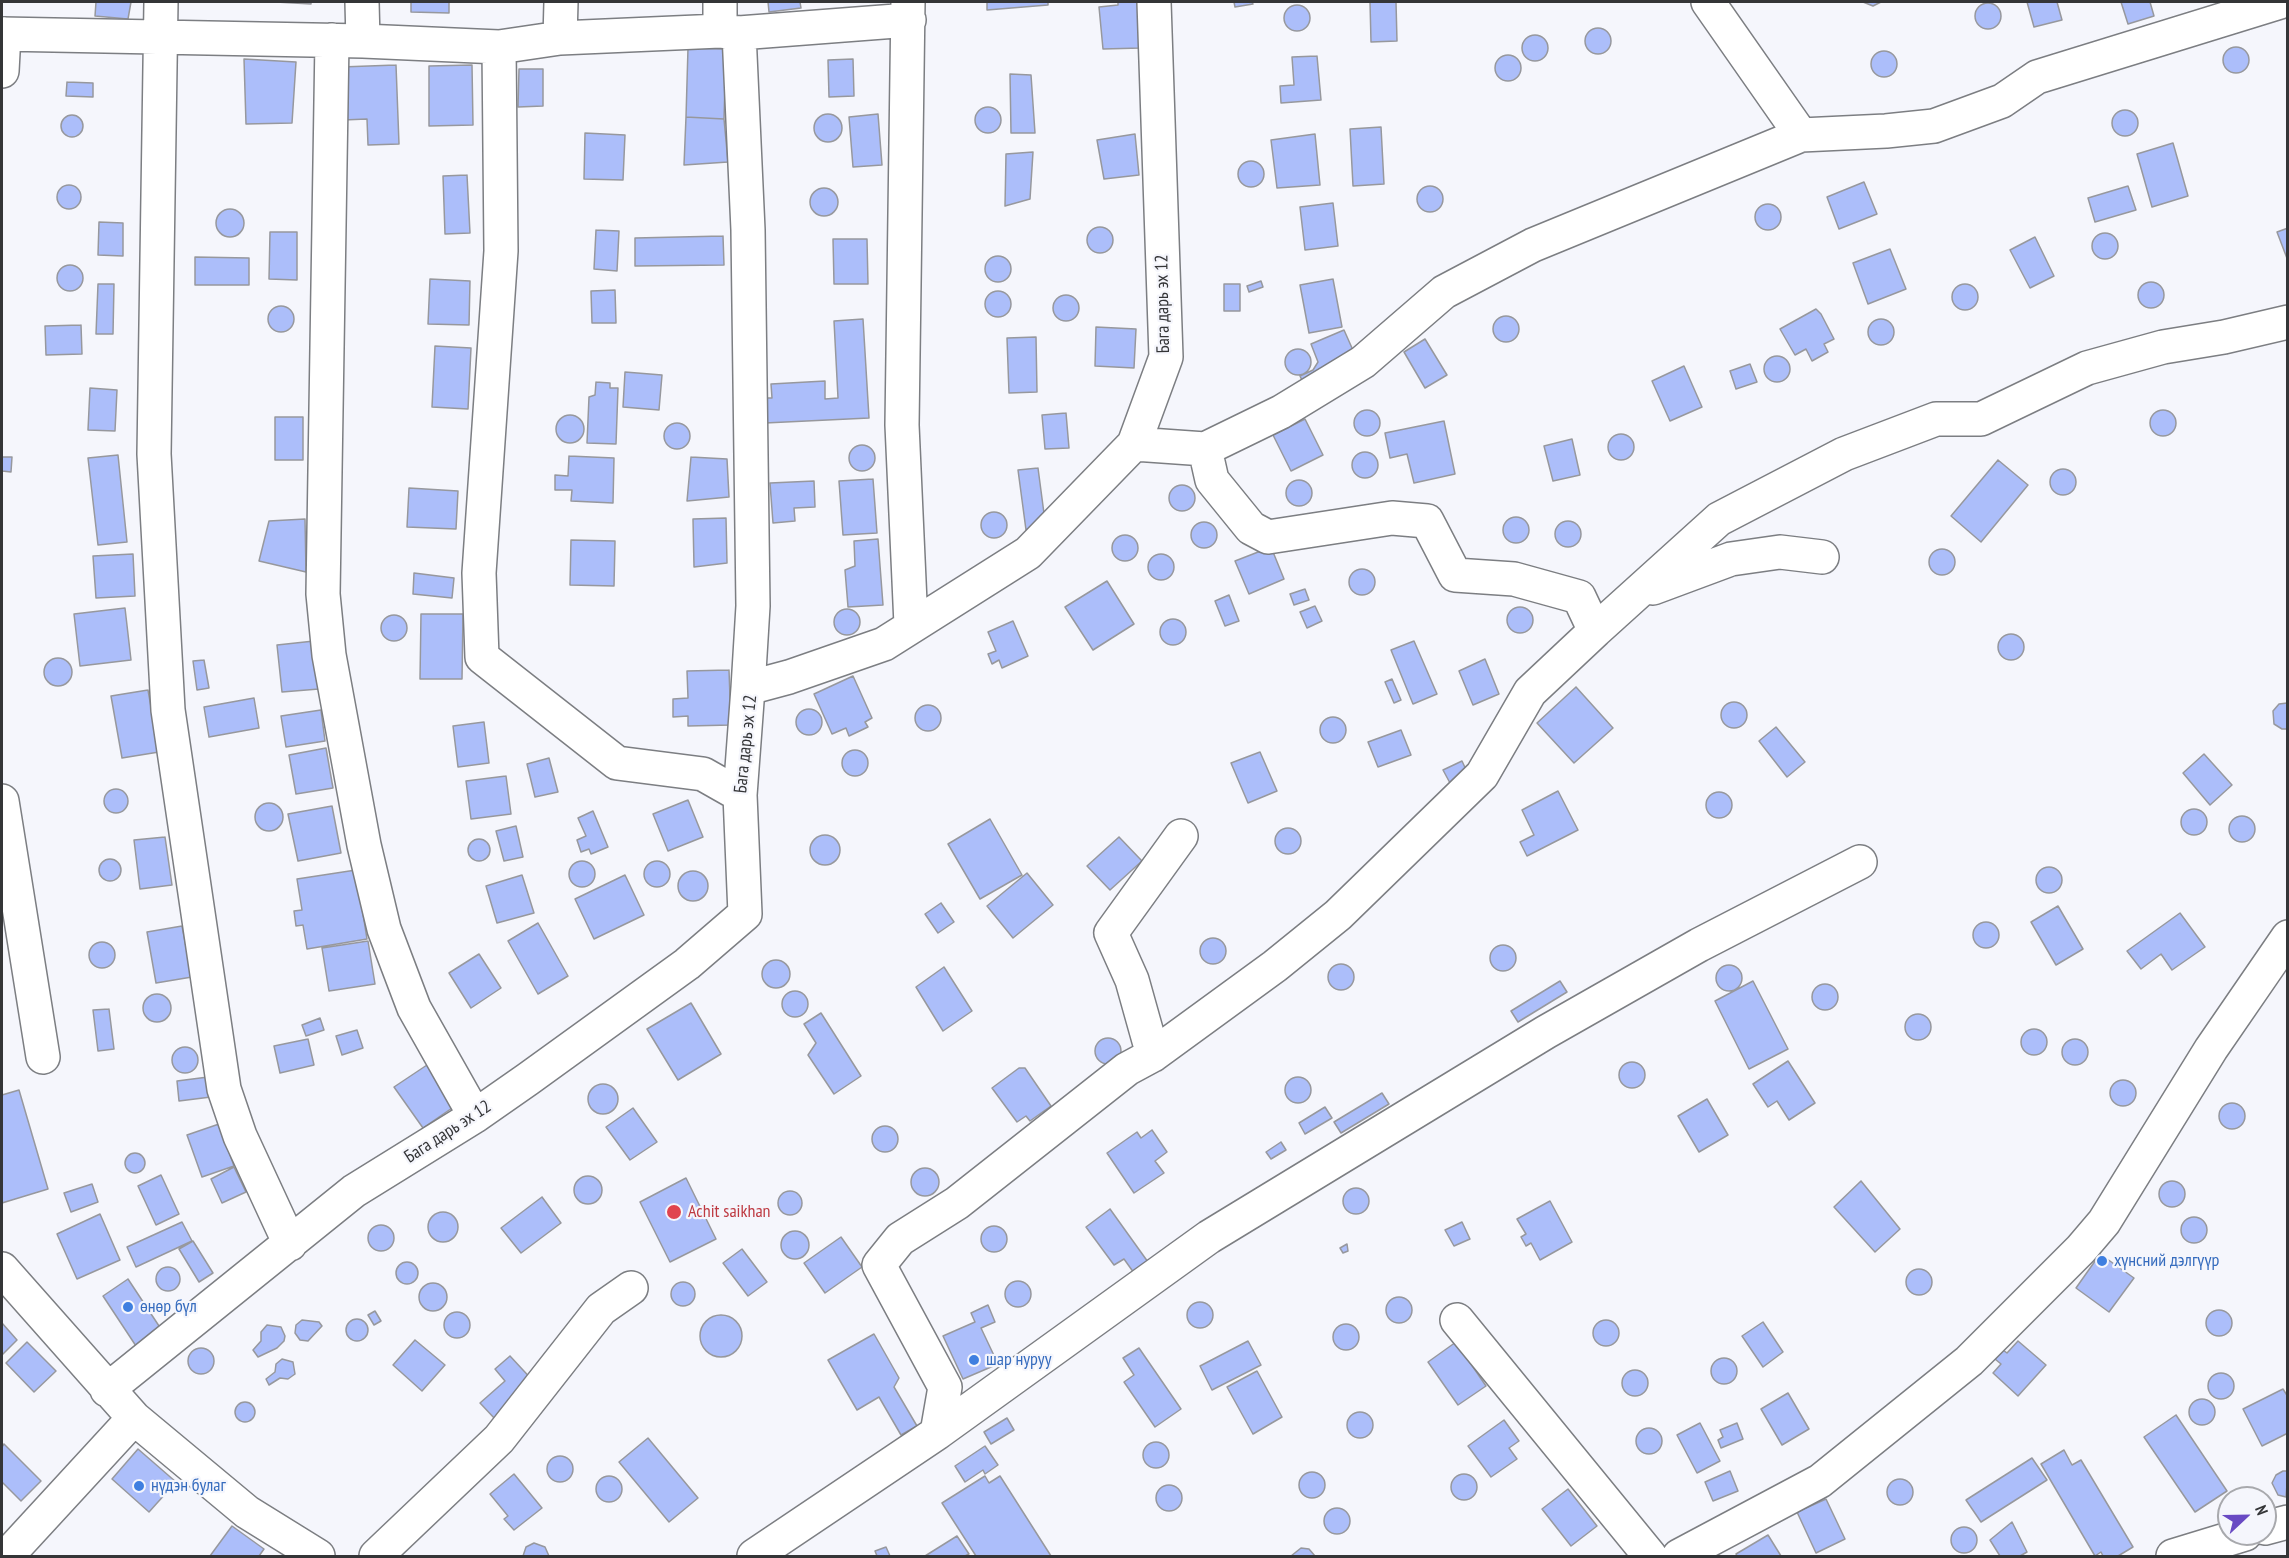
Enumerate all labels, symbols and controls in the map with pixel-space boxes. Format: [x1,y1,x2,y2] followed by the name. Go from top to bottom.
[1151,254,1175,354] street label: Бага дарь эх 12
[730,694,762,794] street label: Бага дарь эх 12
[401,1096,495,1168] street label: Бага дарь эх 12
[688,1201,771,1223] place label: Achit saikhan
[665,1203,683,1221] marker: Achit saikhan
[2114,1250,2219,1272] place label: хүнсний дэлгүүр
[2095,1254,2109,1268] marker: хүнсний дэлгүүр
[140,1296,197,1318] place label: өнөр бүл
[121,1300,135,1314] marker: өнөр бүл
[986,1349,1051,1371] place label: шар нуруу
[967,1353,981,1367] marker: шар нуруу
[151,1475,226,1497] place label: нүдэн булаг
[132,1479,146,1493] marker: нүдэн булаг
[2217,1486,2277,1546] north arrow
[2251,1502,2273,1518] text: N

